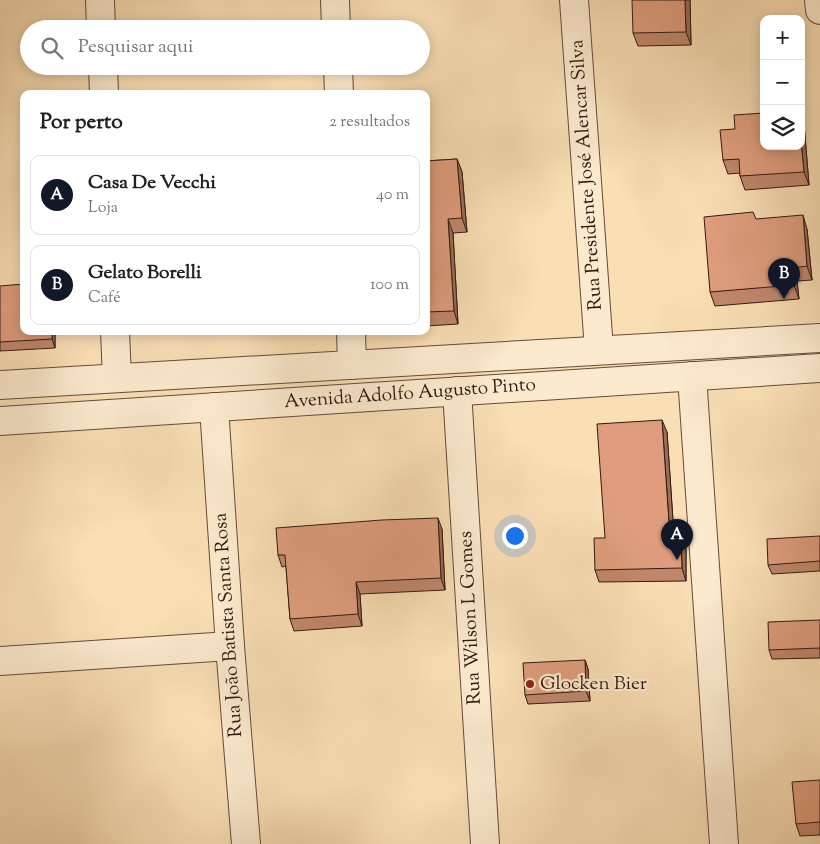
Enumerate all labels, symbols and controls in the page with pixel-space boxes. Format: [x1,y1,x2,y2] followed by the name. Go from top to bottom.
[760,15,805,150] map controls
[760,15,805,60] button: +
[20,20,430,75] search box
[38,34,66,62] icon: search
[78,34,193,61] text: Pesquisar aqui
[564,38,610,311] street label: Rua Presidente José Alencar Silva
[760,60,805,105] button: −
[760,105,805,150] button: layers
[40,108,123,138] text: Por perto
[329,111,410,134] text: 2 resultados
[88,170,216,197] text: Casa De Vecchi
[51,184,64,207] text: A
[376,184,409,207] text: 40 m
[88,197,118,220] text: Loja
[768,258,800,299] pin: B
[88,260,201,287] text: Gelato Borelli
[52,274,62,297] text: B
[370,274,409,297] text: 100 m
[88,287,121,310] text: Café
[283,372,537,416] street label: Avenida Adolfo Augusto Pinto
[208,512,250,738] street label: Rua João Batista Santa Rosa
[661,519,693,560] pin: A
[502,523,528,549] your location
[453,530,489,706] street label: Rua Wilson L Gomes
[540,671,647,698] place label: Glocken Bier
[524,678,536,690] marker: Glocken Bier

